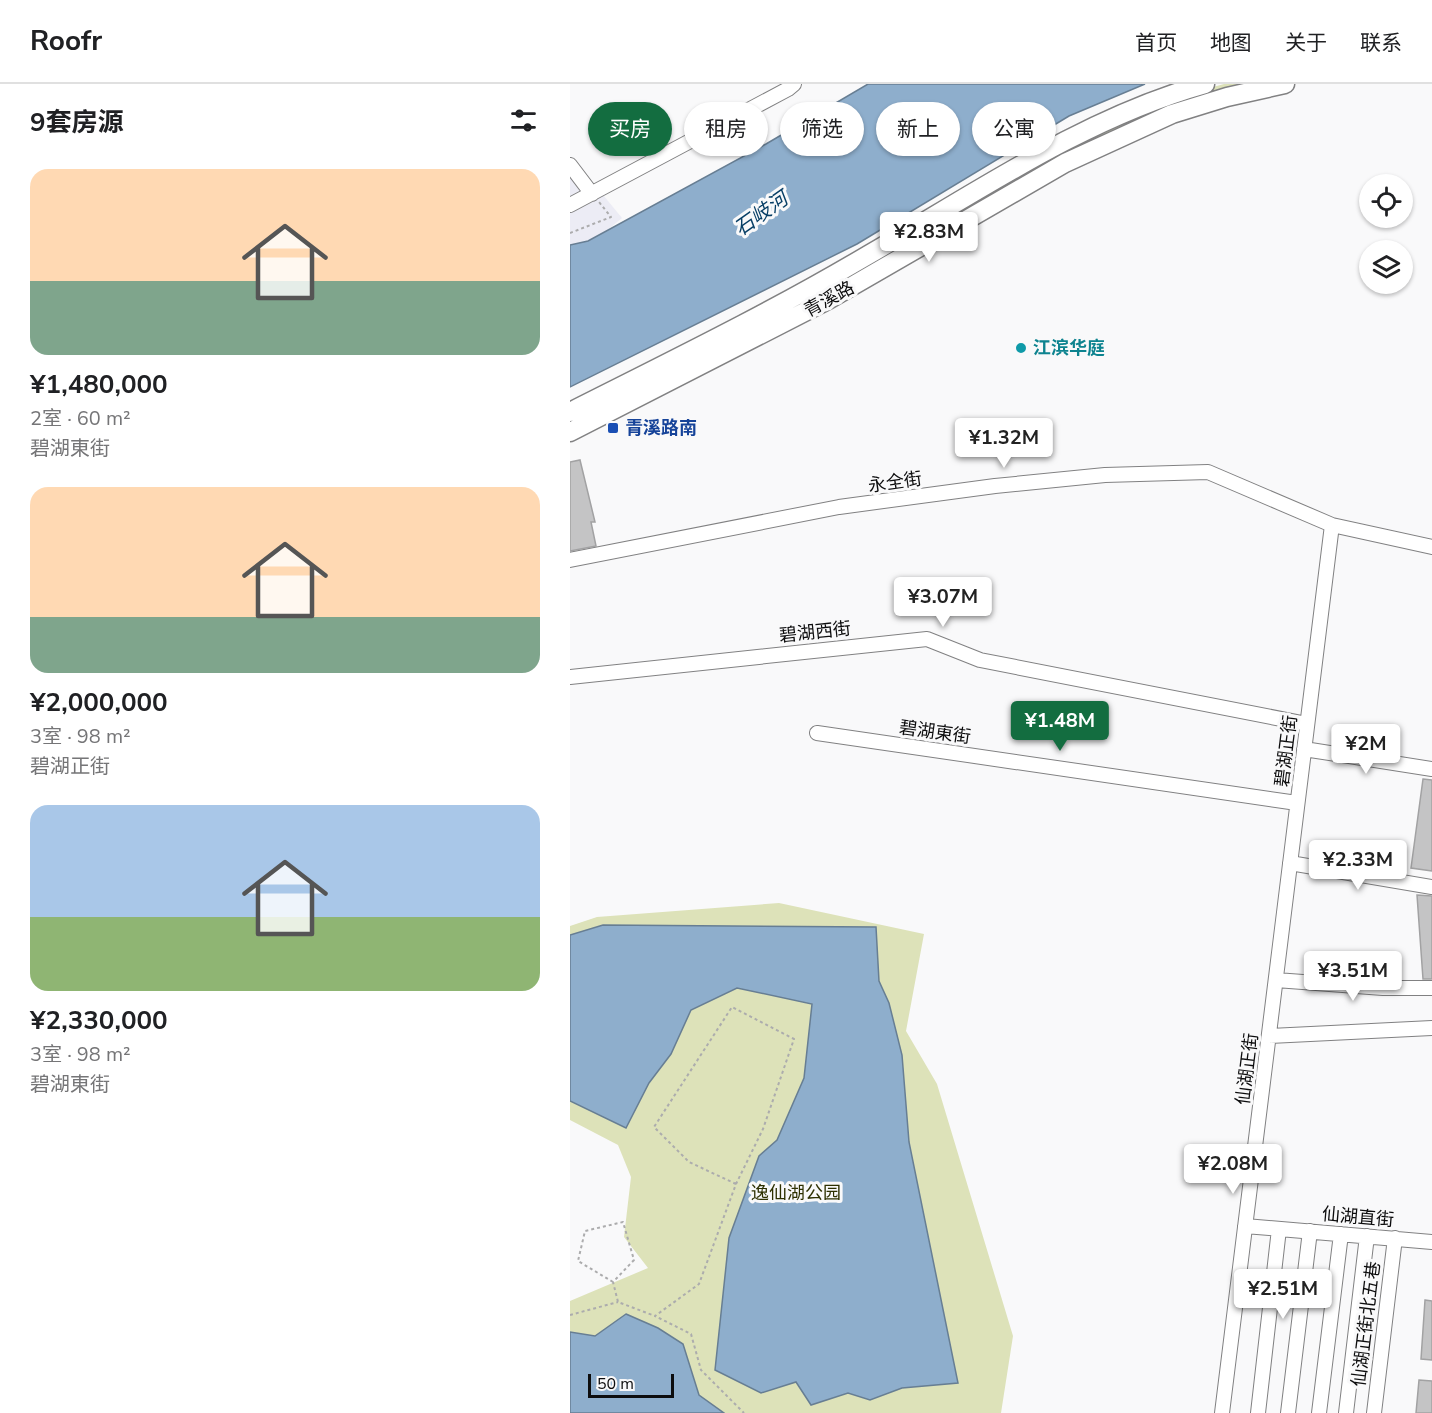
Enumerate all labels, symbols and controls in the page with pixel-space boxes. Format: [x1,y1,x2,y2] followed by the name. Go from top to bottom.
[30,22,102,60] text: Roofr
[1135,29,1177,57] text: 首页
[1210,29,1252,57] text: 地图
[1285,29,1327,57] text: 关于
[1360,29,1402,57] text: 联系
[588,102,672,156] chip: 买房
[684,102,768,156] chip: 租房
[780,102,864,156] chip: 筛选
[876,102,960,156] chip: 新上
[972,102,1056,156] chip: 公寓
[507,104,540,137] icon: filters
[30,105,124,140] text: 9套房源
[1359,174,1413,294] map controls
[1359,174,1413,228] button: locate
[729,183,797,242] water label: 石岐河
[231,208,339,316] icon: home
[880,212,978,263] pin: ¥2.83M
[894,218,964,245] text: ¥2.83M
[1359,240,1413,294] button: layers
[800,275,858,323] street label: 青溪路
[1033,336,1105,360] place label: 江滨华庭
[1014,341,1028,355] marker: 江滨华庭
[30,367,168,402] text: ¥1,480,000
[30,405,131,432] text: 2室 · 60 m²
[625,416,697,440] place label: 青溪路南
[955,418,1053,469] pin: ¥1.32M
[606,421,620,435] marker: 青溪路南
[969,424,1039,451] text: ¥1.32M
[30,435,110,462] text: 碧湖東街
[867,466,923,498] street label: 永全街
[231,526,339,634] icon: home
[894,577,992,628] pin: ¥3.07M
[908,583,978,610] text: ¥3.07M
[778,616,852,648] street label: 碧湖西街
[30,685,168,720] text: ¥2,000,000
[1011,701,1109,752] pin: ¥1.48M
[1025,707,1095,734] text: ¥1.48M
[1270,714,1302,788] street label: 碧湖正街
[898,715,972,749] street label: 碧湖東街
[30,723,131,750] text: 3室 · 98 m²
[1337,724,1395,775] pin: ¥2M
[1345,730,1387,757] text: ¥2M
[30,753,110,780] text: 碧湖正街
[1309,840,1407,891] pin: ¥2.33M
[231,844,339,952] icon: home
[1323,846,1393,873] text: ¥2.33M
[1304,951,1402,1002] pin: ¥3.51M
[1318,957,1388,984] text: ¥3.51M
[30,1003,168,1038] text: ¥2,330,000
[1231,1032,1263,1106] street label: 仙湖正街
[30,1041,131,1068] text: 3室 · 98 m²
[30,1071,110,1098] text: 碧湖東街
[1184,1144,1282,1195] pin: ¥2.08M
[1198,1150,1268,1177] text: ¥2.08M
[751,1181,841,1205] park label: 逸仙湖公园
[1321,1202,1395,1232] street label: 仙湖直街
[1346,1260,1386,1388] street label: 仙湖正街北五巷
[1234,1269,1332,1320] pin: ¥2.51M
[1248,1275,1318,1302] text: ¥2.51M
[588,1371,674,1398] scale bar
[597,1373,634,1395] text: 50 m

